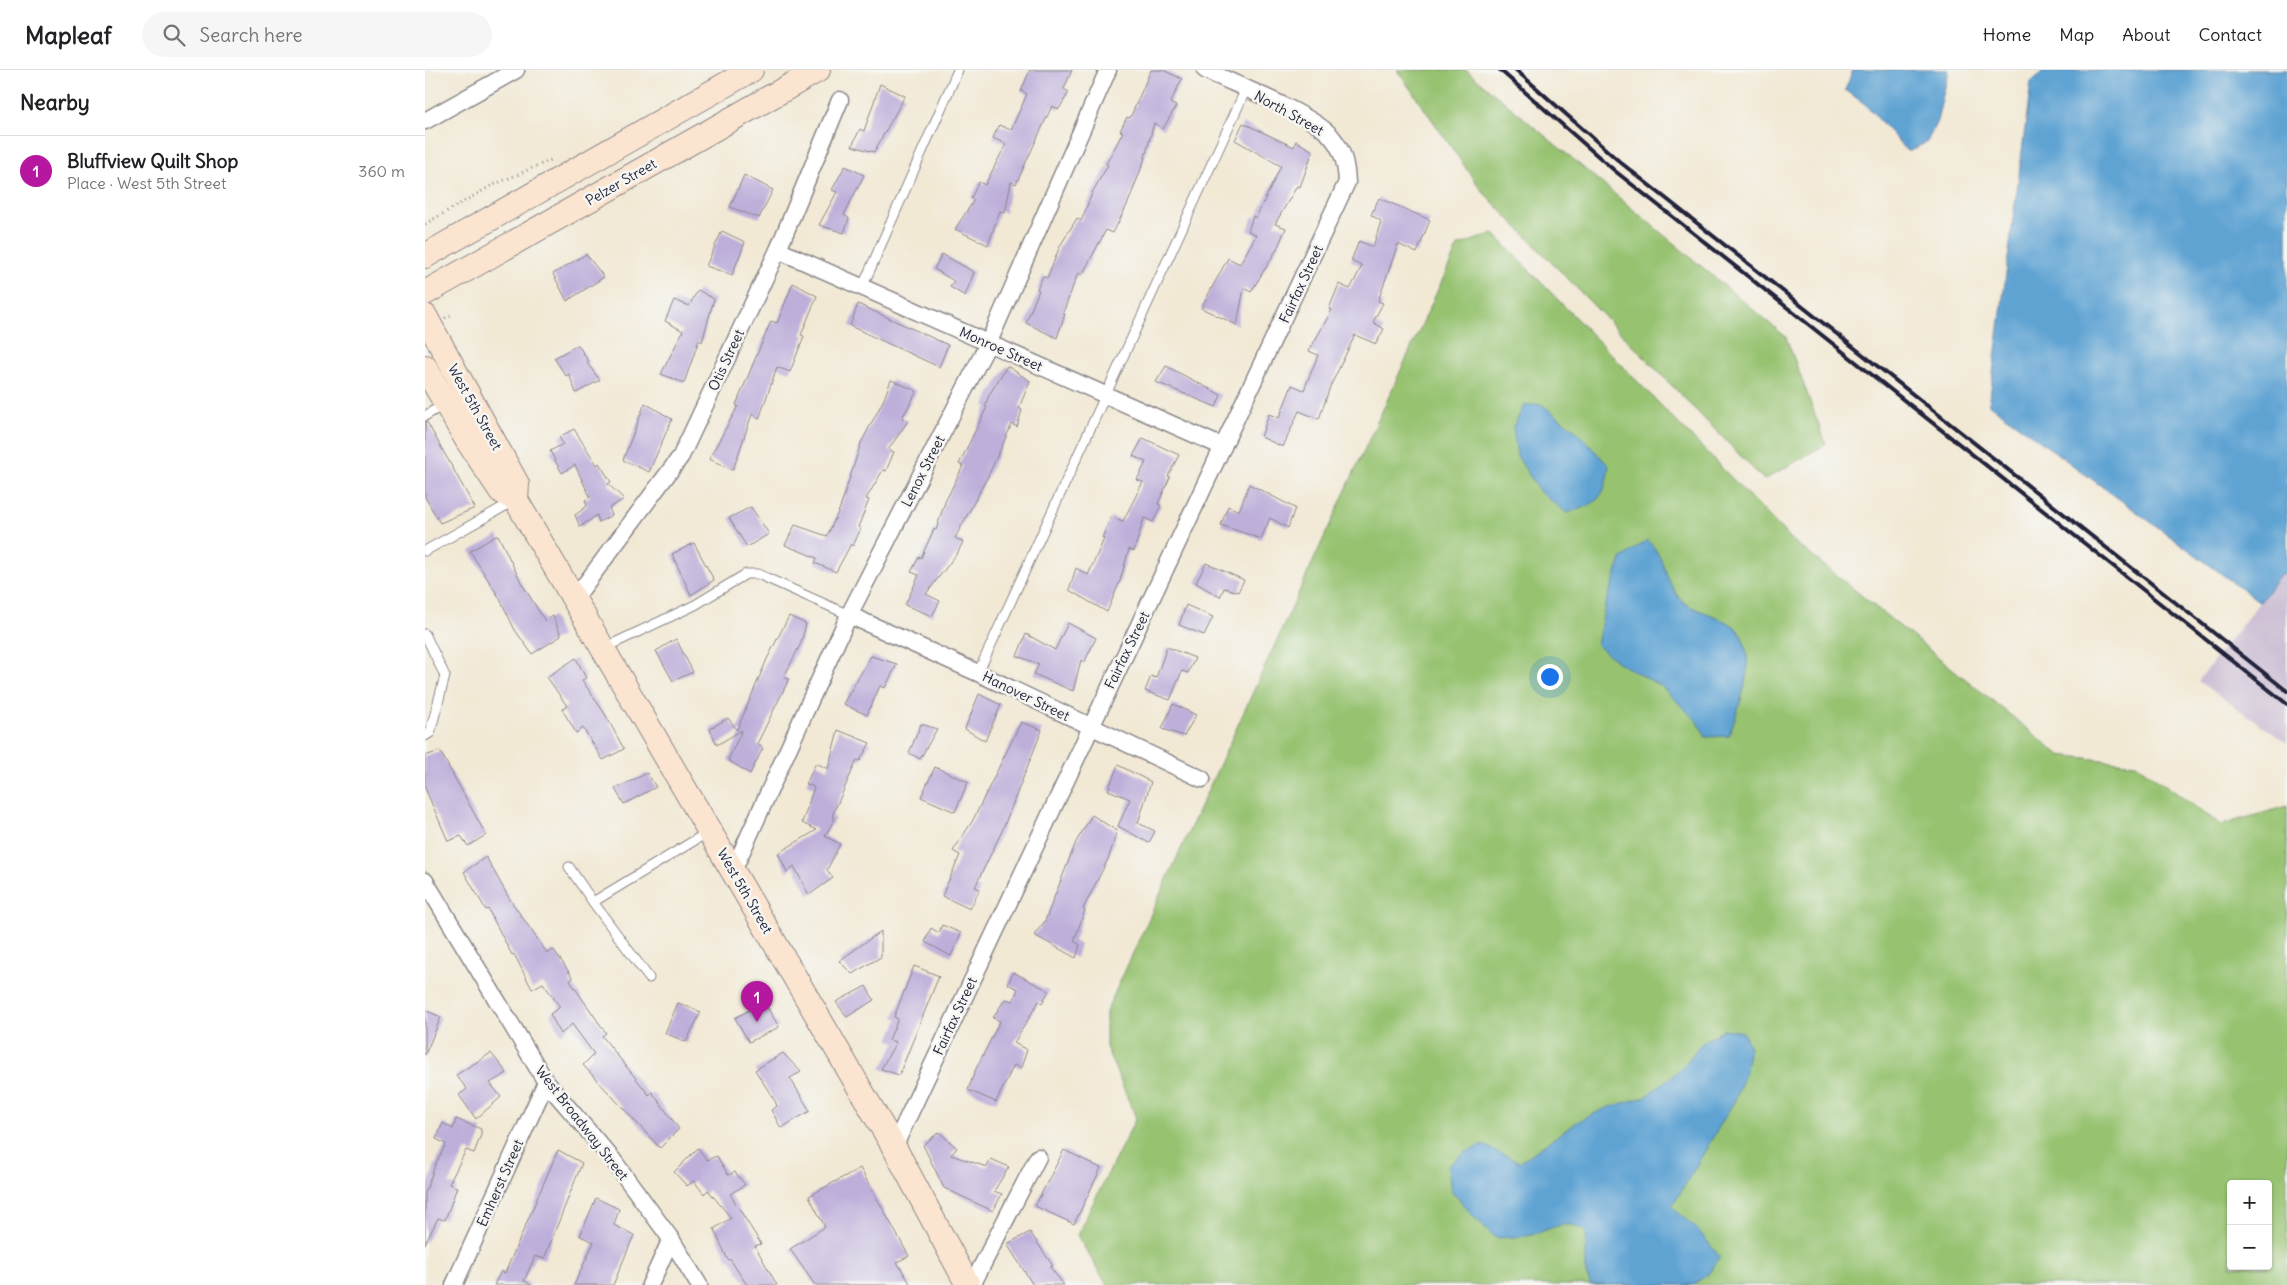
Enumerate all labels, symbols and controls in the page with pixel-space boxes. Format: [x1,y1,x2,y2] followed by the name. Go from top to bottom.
[142,12,492,57] search box
[25,20,112,50] text: Mapleaf
[160,21,188,49] icon: search
[200,23,303,47] text: Search here
[1983,23,2031,46] text: Home
[2059,23,2094,46] text: Map
[2122,23,2170,46] text: About
[2198,23,2262,46] text: Contact
[1251,87,1327,140] street label: North Street
[20,89,90,116] text: Nearby
[67,149,238,173] text: Bluffview Quilt Shop
[582,154,660,210] street label: Pelzer Street
[33,161,39,181] text: 1
[358,161,405,181] text: 360 m
[67,173,226,193] text: Place · West 5th Street
[1275,242,1327,326] street label: Fairfax Street
[957,323,1046,375] street label: Monroe Street
[704,326,748,394] street label: Otis Street
[444,361,506,453] street label: West 5th Street
[897,432,949,510] street label: Lenox Street
[1100,608,1154,692] street label: Fairfax Street
[1537,664,1563,690] your location
[979,667,1073,725] street label: Hanover Street
[713,845,777,937] street label: West 5th Street
[929,974,981,1058] street label: Fairfax Street
[741,981,773,1022] pin: 1
[532,1062,633,1184] street label: West Broadway Street
[473,1136,527,1229] street label: Emherst Street
[2227,1180,2272,1270] map controls
[2227,1180,2272,1225] button: +
[2227,1225,2272,1270] button: −

